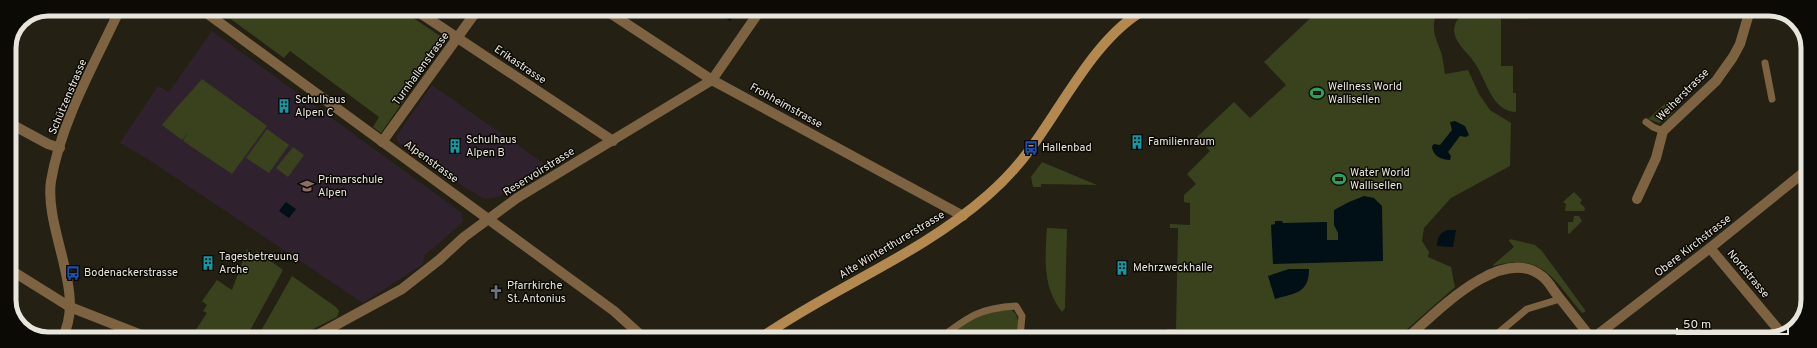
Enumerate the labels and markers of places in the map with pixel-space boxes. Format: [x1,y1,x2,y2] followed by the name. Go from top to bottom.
[1328,80,1402,107] place label: Wellness World Wallisellen
[1309,85,1325,101] sports icon: Wellness World Wallisellen
[295,93,346,120] place label: Schulhaus Alpen C
[276,98,292,114] building icon: Schulhaus Alpen C
[466,133,517,160] place label: Schulhaus Alpen B
[1129,134,1145,150] building icon: Familienraum
[1148,135,1215,149] place label: Familienraum
[447,138,463,154] building icon: Schulhaus Alpen B
[1023,140,1039,156] bus stop icon: Hallenbad
[1042,141,1092,155] place label: Hallenbad
[1350,166,1410,193] place label: Water World Wallisellen
[1331,171,1347,187] sports icon: Water World Wallisellen
[318,173,383,200] place label: Primarschule Alpen
[299,178,315,194] school or university icon: Primarschule Alpen
[219,250,299,277] place label: Tagesbetreuung Arche
[200,255,216,271] building icon: Tagesbetreuung Arche
[1114,260,1130,276] building icon: Mehrzweckhalle
[1133,261,1213,275] place label: Mehrzweckhalle
[65,265,81,281] bus stop icon: Bodenackerstrasse
[84,266,178,280] place label: Bodenackerstrasse
[507,279,566,306] place label: Pfarrkirche St. Antonius
[488,284,504,300] church icon: Pfarrkirche St. Antonius

